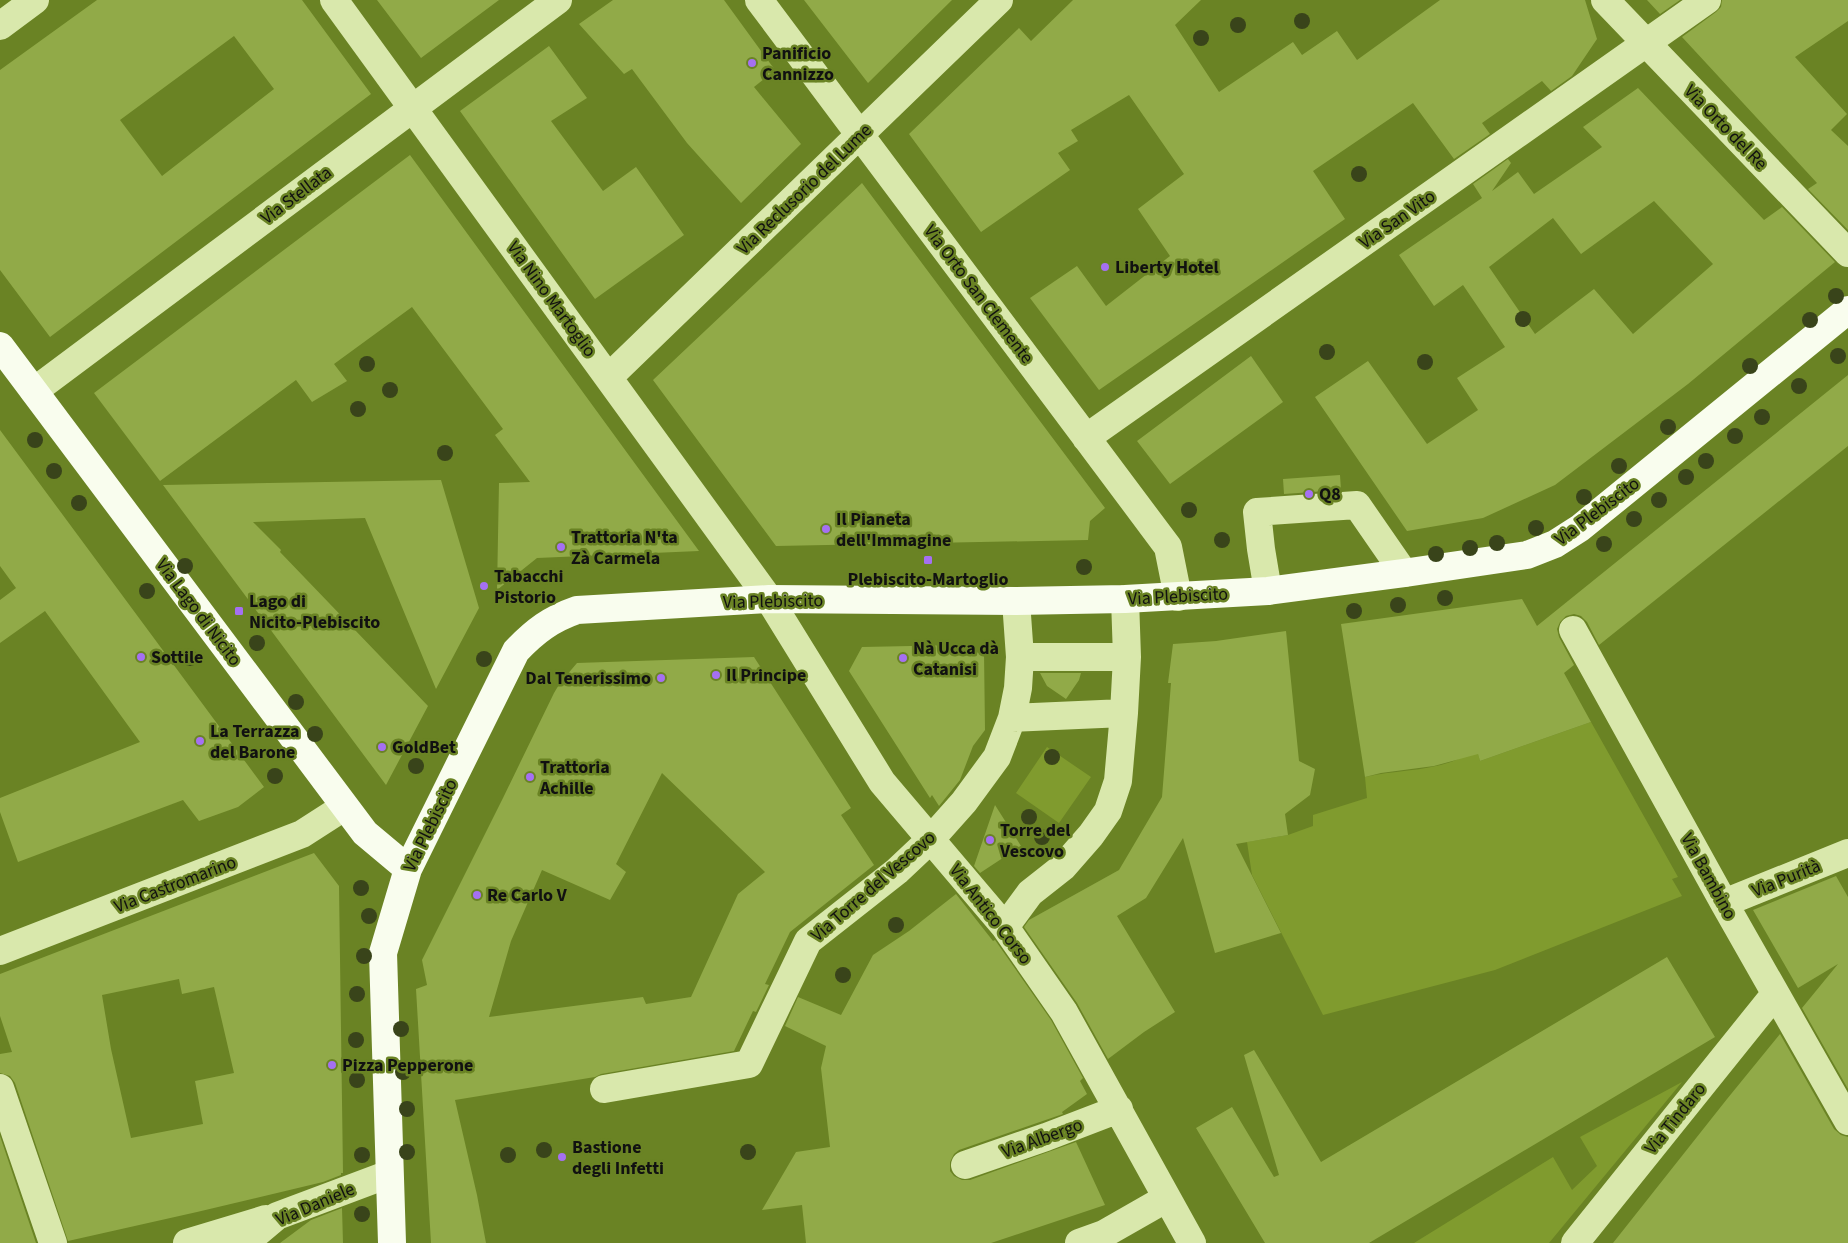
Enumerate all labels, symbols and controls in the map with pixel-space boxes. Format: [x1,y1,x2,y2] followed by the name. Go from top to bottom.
[762,41,834,87] place label: Panificio Cannizzo
[746,57,758,69] marker: Panificio Cannizzo
[1678,79,1773,176] street label: Via Orto del Re
[731,118,877,260] street label: Via Reclusorio del Lume
[256,160,337,230] street label: Via Stellata
[1354,184,1440,255] street label: Via San Vito
[918,220,1039,369] street label: Via Orto San Clemente
[501,236,602,362] street label: Via Nino Martoglio
[1115,255,1219,280] place label: Liberty Hotel
[1099,261,1111,273] marker: Liberty Hotel
[1550,471,1645,552] street label: Via Plebiscito
[1319,482,1341,507] place label: Q8
[1303,488,1315,500] marker: Q8
[836,507,951,553] place label: Il Pianeta dell'Immagine
[820,523,832,535] marker: Il Pianeta dell'Immagine
[571,525,678,571] place label: Trattoria N'ta Zà Carmela
[555,541,567,553] marker: Trattoria N'ta Zà Carmela
[150,553,247,671] street label: Via Lago di Nicito
[922,554,934,566] marker: Plebiscito-Martoglio
[494,564,564,610] place label: Tabacchi Pistorio
[847,567,1009,592] place label: Plebiscito-Martoglio
[478,580,490,592] marker: Tabacchi Pistorio
[1127,581,1229,612] street label: Via Plebiscito
[723,588,823,615] street label: Via Plebiscito
[249,589,380,635] place label: Lago di Nicito-Plebiscito
[233,605,245,617] marker: Lago di Nicito-Plebiscito
[913,636,999,682] place label: Nà Ucca dà Catanisi
[151,645,203,670] place label: Sottile
[135,651,147,663] marker: Sottile
[897,652,909,664] marker: Nà Ucca dà Catanisi
[726,663,806,688] place label: Il Principe
[525,666,651,691] place label: Dal Tenerissimo
[710,669,722,681] marker: Il Principe
[655,672,667,684] marker: Dal Tenerissimo
[210,719,299,765] place label: La Terrazza del Barone
[194,735,206,747] marker: La Terrazza del Barone
[392,735,456,760] place label: GoldBet
[376,741,388,753] marker: GoldBet
[539,755,610,801] place label: Trattoria Achille
[524,771,536,783] marker: Trattoria Achille
[397,775,464,876] street label: Via Plebiscito
[999,818,1071,864] place label: Torre del Vescovo
[806,825,941,948] street label: Via Torre del Vescovo
[1675,829,1743,924] street label: Via Bambino
[984,834,996,846] marker: Torre del Vescovo
[110,850,240,919] street label: Via Castromarino
[1748,853,1824,904] street label: Via Purità
[943,859,1038,970] street label: Via Antico Corso
[487,883,568,908] place label: Re Carlo V
[471,889,483,901] marker: Re Carlo V
[342,1053,473,1078] place label: Pizza Pepperone
[326,1059,338,1071] marker: Pizza Pepperone
[1639,1077,1712,1159] street label: Via Tindaro
[998,1112,1086,1165] street label: Via Albergo
[572,1135,664,1181] place label: Bastione degli Infetti
[556,1151,568,1163] marker: Bastione degli Infetti
[272,1177,358,1232] street label: Via Daniele

